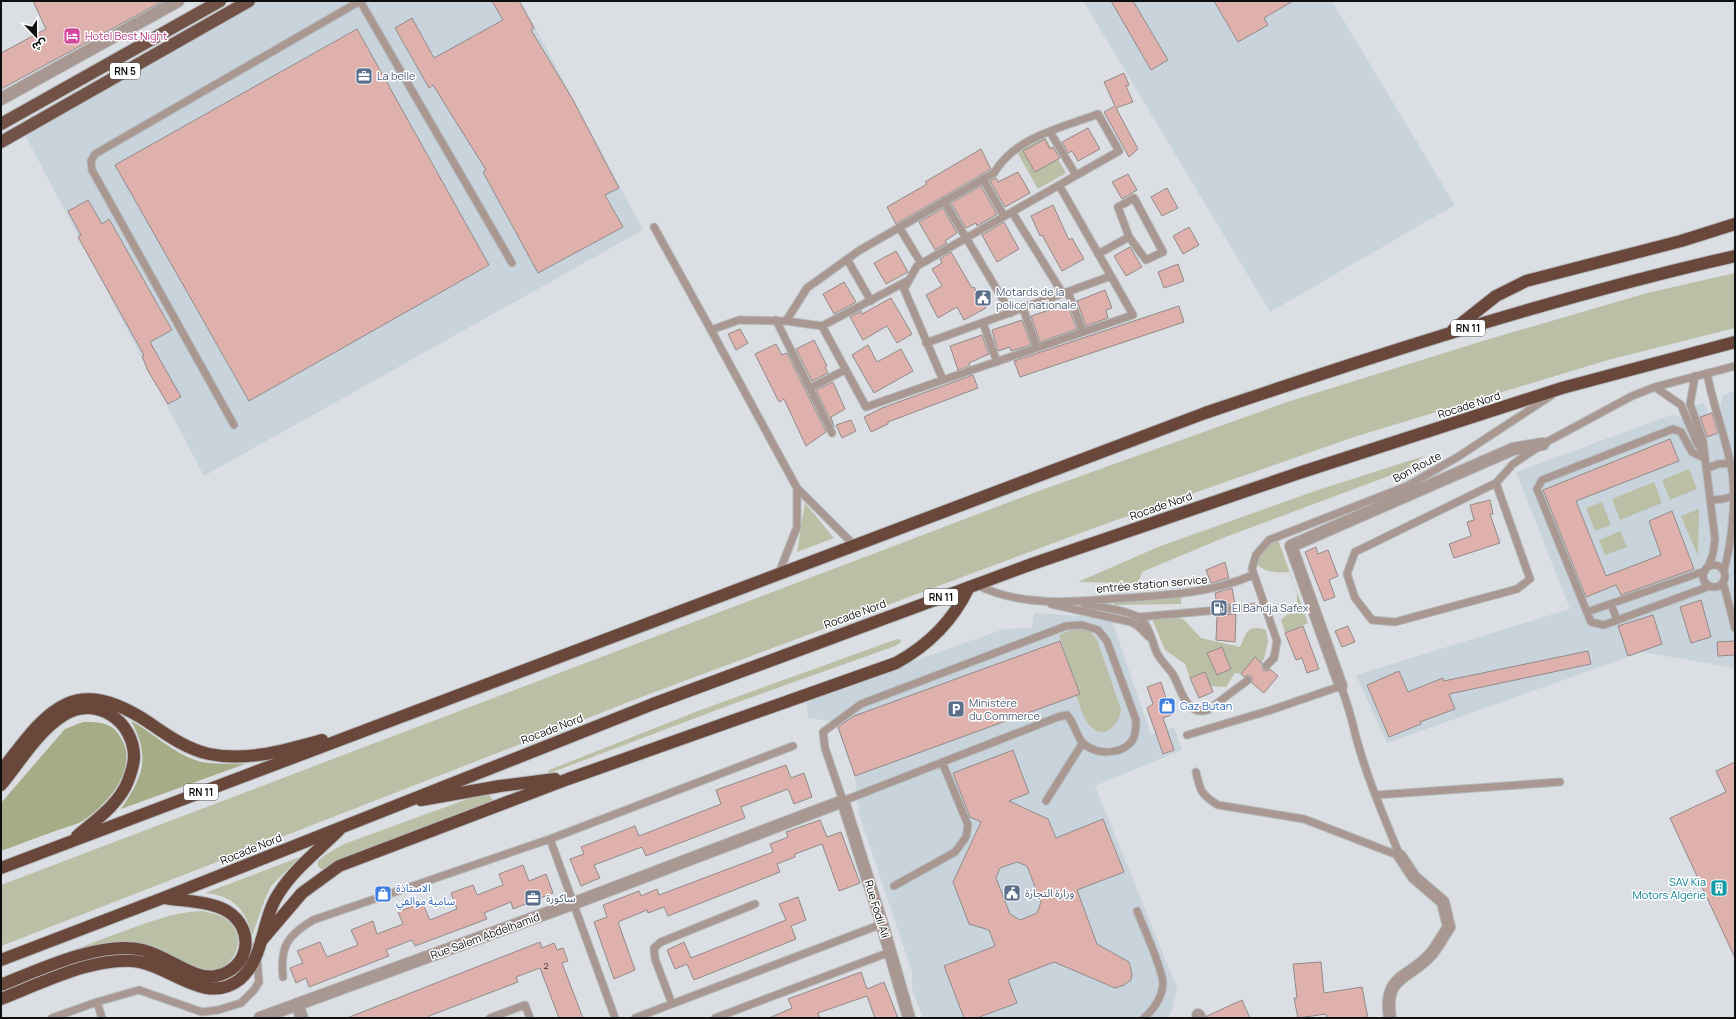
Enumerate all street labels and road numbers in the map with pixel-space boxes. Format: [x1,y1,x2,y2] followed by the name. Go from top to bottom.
[110,63,140,79] road number: RN 5
[1451,320,1485,336] road number: RN 11
[1436,387,1502,422] street label: Rocade Nord
[1390,447,1444,486] street label: Bon Route
[1128,488,1194,523] street label: Rocade Nord
[1096,571,1209,596] street label: entrée station service
[924,589,958,605] road number: RN 11
[822,595,888,632] street label: Rocade Nord
[519,710,585,747] street label: Rocade Nord
[184,784,218,800] road number: RN 11
[218,829,284,868] street label: Rocade Nord
[862,878,893,940] street label: Rue Fodil Ali
[428,909,542,962] street label: Rue Salem Abdelhamid

